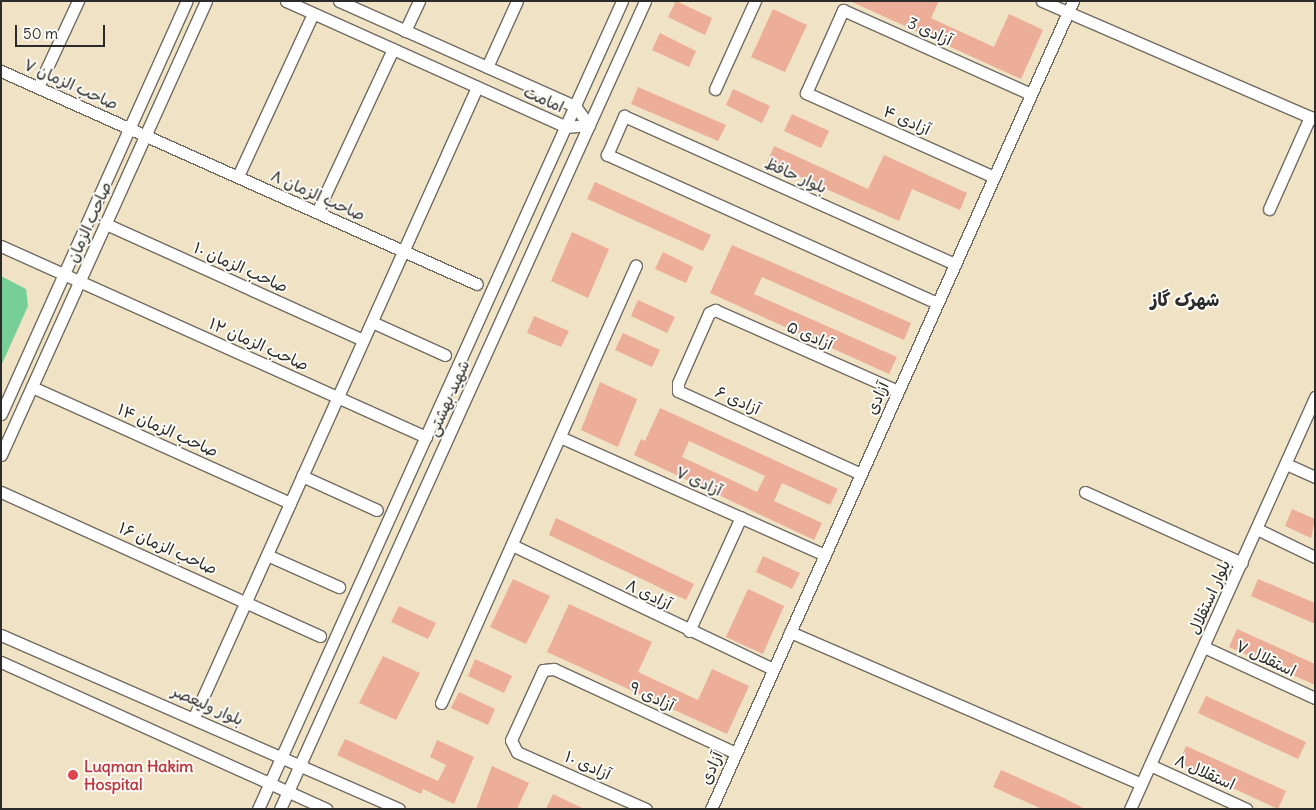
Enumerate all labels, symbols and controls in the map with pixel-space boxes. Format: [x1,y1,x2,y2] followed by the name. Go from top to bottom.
[905,13,955,49] street label: آزادی 3
[18,15,108,47] scale bar
[23,24,58,43] text: 50 m
[21,55,121,113] street label: صاحب الزمان ۷
[521,82,567,116] street label: امامت
[880,101,934,139] street label: آزادی ۴
[762,153,830,197] street label: بلوار حافظ
[268,166,368,224] street label: صاحب الزمان ۸
[63,179,115,265] street label: صاحب الزمان
[191,238,291,296] street label: صاحب الزمان ۱۰
[1151,289,1219,311] district label: شهرک گاز
[206,314,312,374] street label: صاحب الزمان ۱۲
[784,316,836,354] street label: آزادی ۵
[423,357,473,439] street label: شهید بهشتی
[861,379,893,417] street label: آزادی
[712,382,764,418] street label: آزادی ۶
[115,399,221,461] street label: صاحب الزمان ۱۴
[673,462,725,500] street label: آزادی ۷
[116,518,220,578] street label: صاحب الزمان ۱۶
[1184,557,1234,637] street label: بلوار استقلال
[623,575,675,613] street label: آزادی ۸
[1233,636,1299,680] street label: استقلال ۷
[626,677,678,715] street label: آزادی ۹
[169,681,247,729] street label: بلوار ولیعصر
[562,746,614,784] street label: آزادی ۱۰
[695,749,727,787] street label: آزادی
[1172,750,1238,794] street label: استقلال ۸
[84,756,193,794] place label: Luqman Hakim Hospital
[66,768,80,782] marker: Luqman Hakim Hospital

